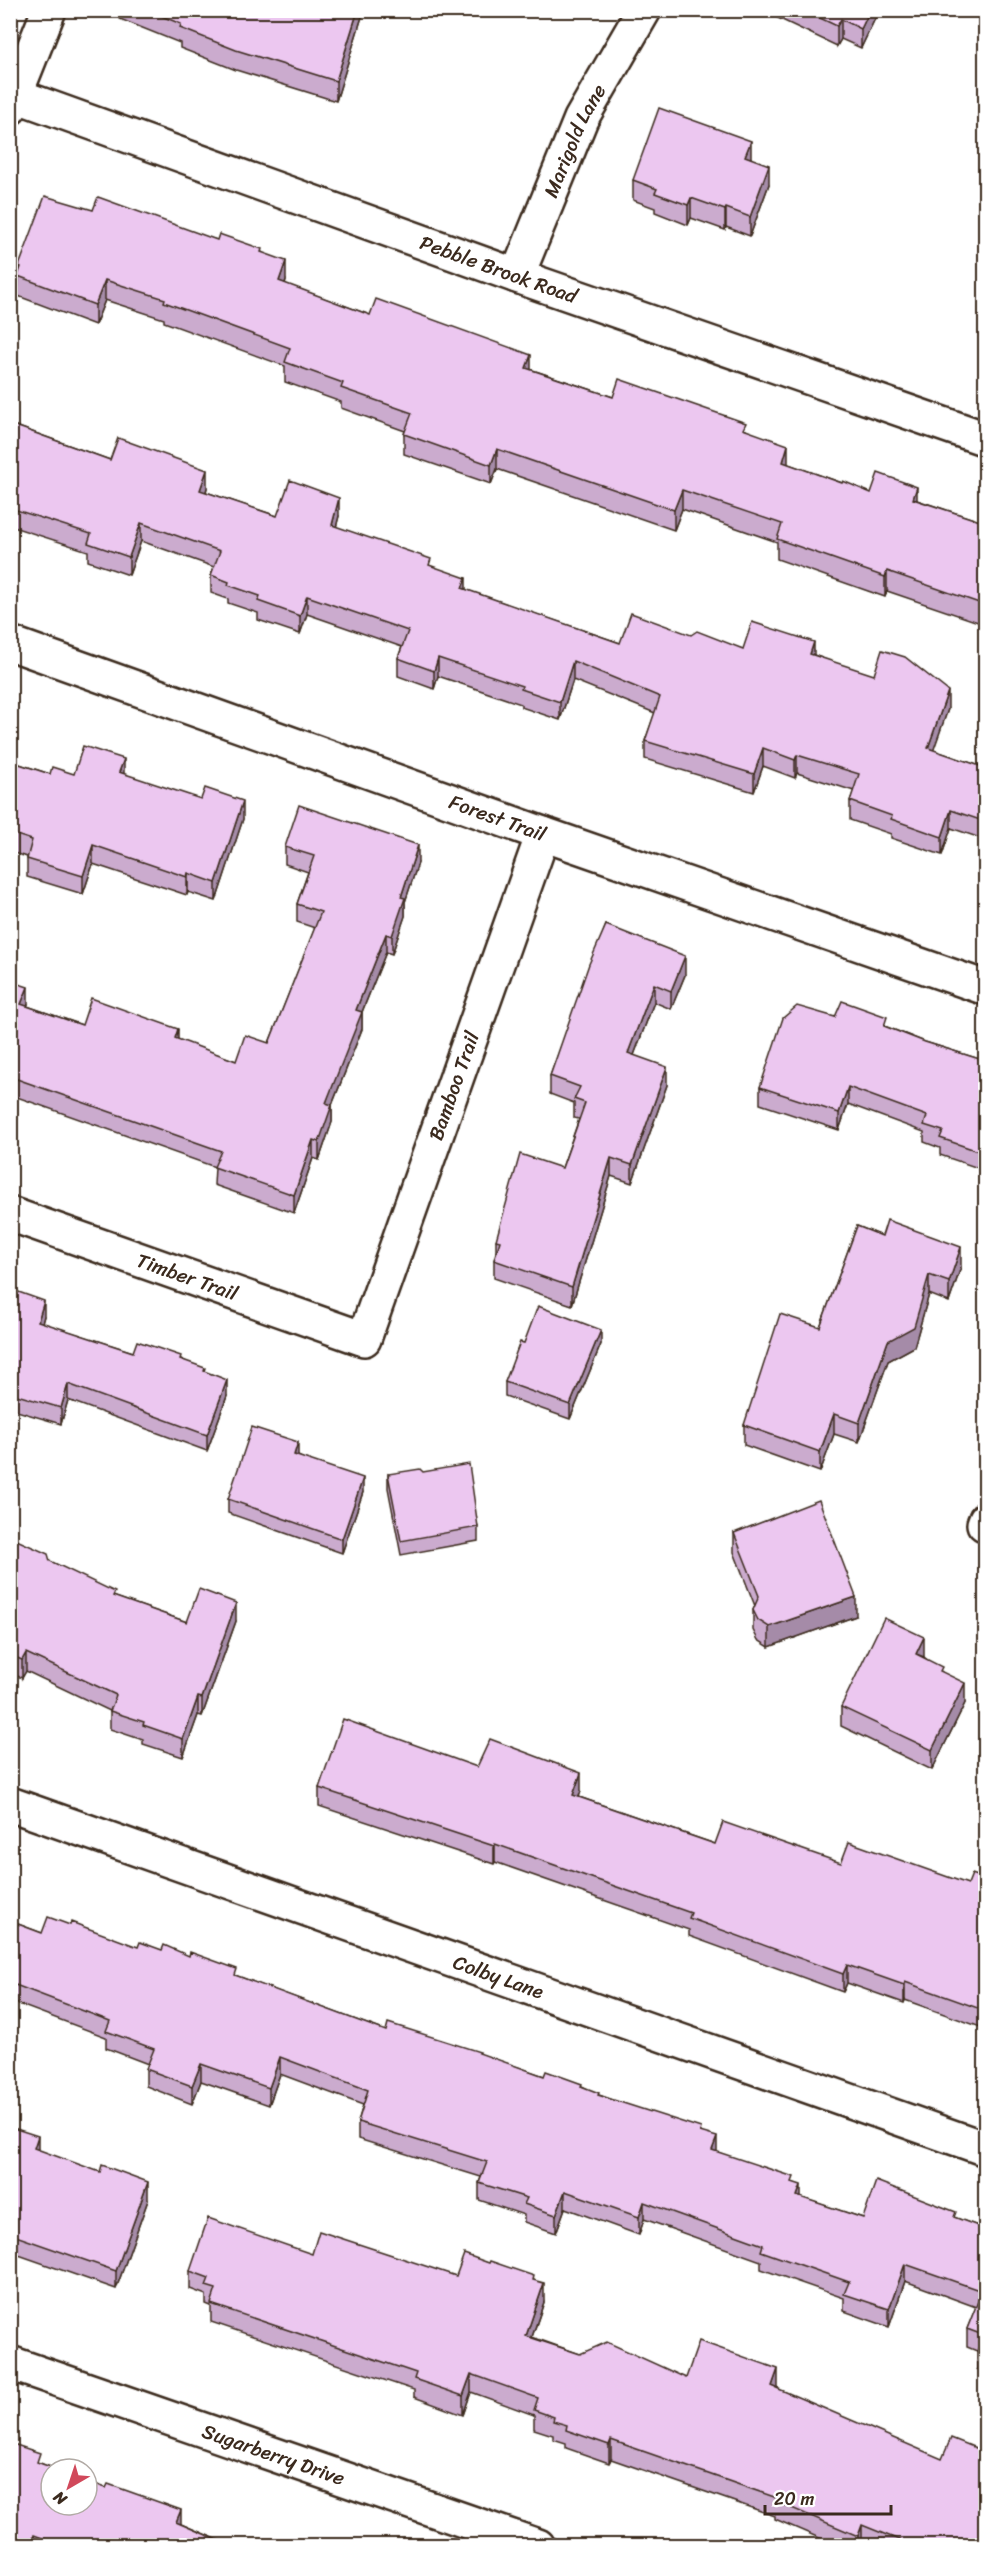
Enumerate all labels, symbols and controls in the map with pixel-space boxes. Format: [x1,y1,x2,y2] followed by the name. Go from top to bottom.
[534,77,616,203] street label: Marigold Lane
[415,225,583,314] street label: Pebble Brook Road
[444,785,552,852] street label: Forest Trail
[419,1025,490,1145] street label: Bamboo Trail
[132,1243,244,1312] street label: Timber Trail
[448,1945,549,2009] street label: Colby Lane
[197,2414,350,2496] street label: Sugarberry Drive
[39,2457,99,2517] north arrow
[765,2478,891,2516] scale bar
[46,2483,74,2514] text: N
[774,2483,814,2515] text: 20 m

